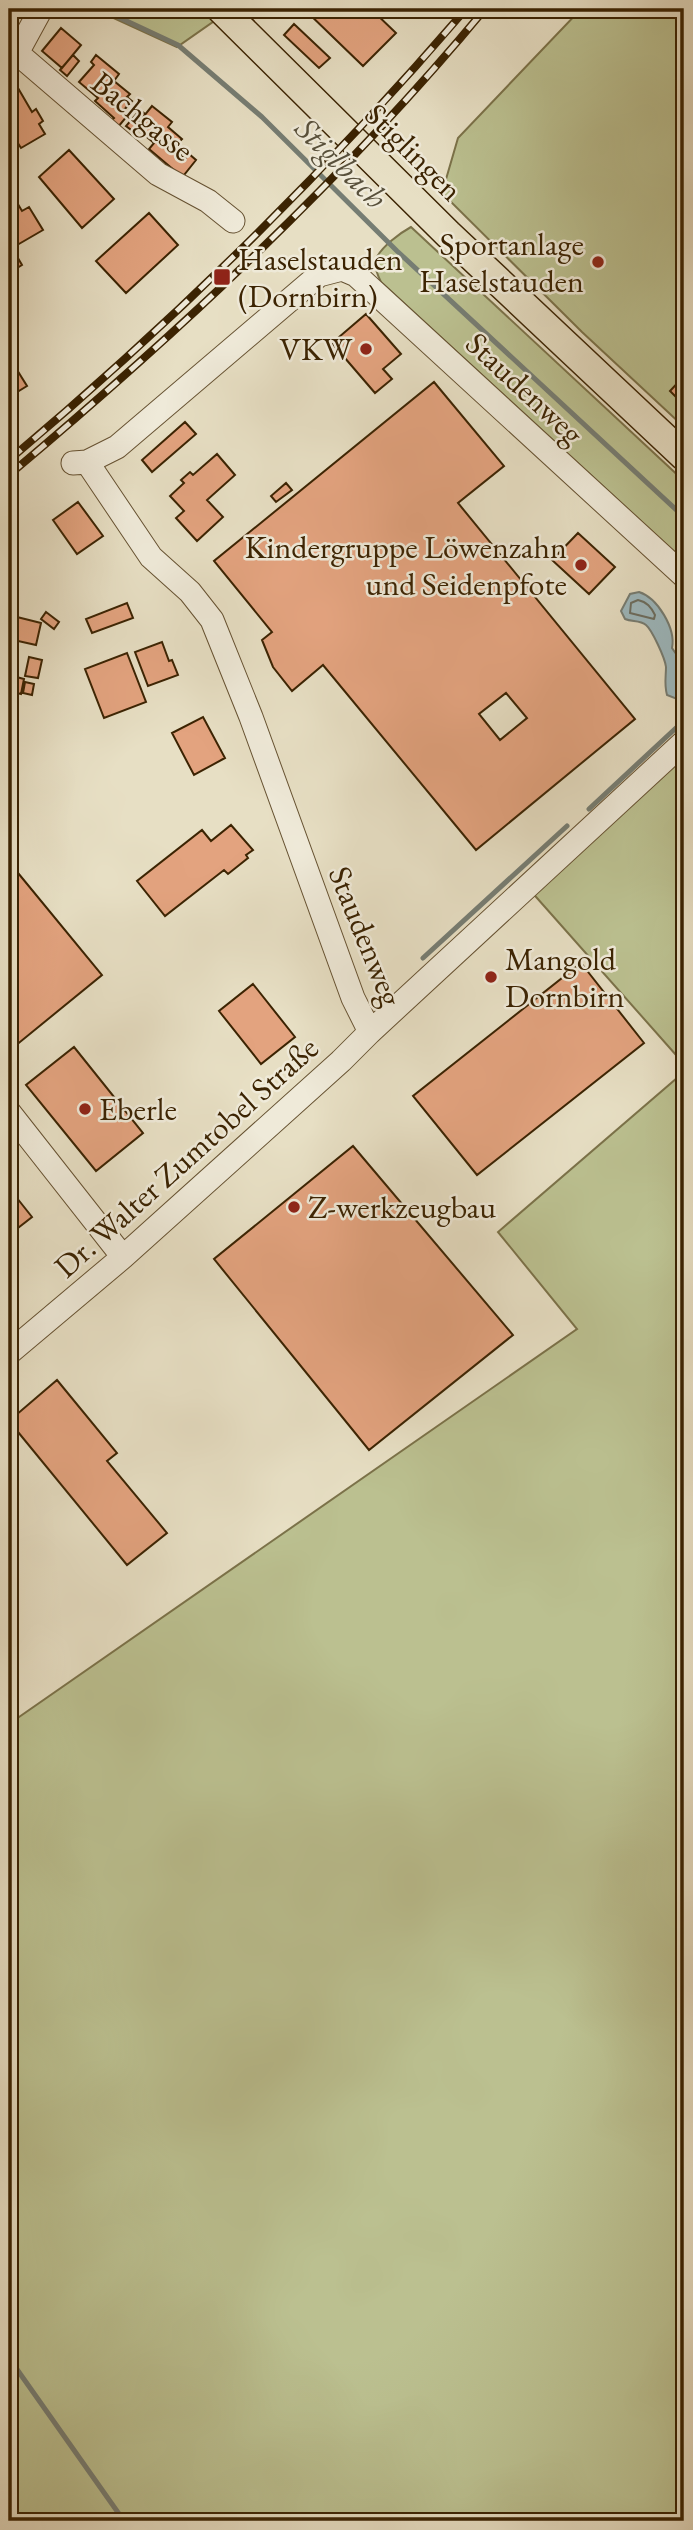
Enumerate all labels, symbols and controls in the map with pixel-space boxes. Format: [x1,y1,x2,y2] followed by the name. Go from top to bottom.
[83,62,203,170] street label: Bachgasse
[356,94,472,210] street label: Stiglingen
[286,106,397,218] water label: Stiglbach
[419,223,584,302] place label: Sportanlage Haselstauden
[238,238,403,317] place label: Haselstauden (Dornbirn)
[590,254,606,270] marker: Sportanlage Haselstauden
[212,267,232,287] marker: Haselstauden (Dornbirn)
[457,323,594,454] street label: Staudenweg
[279,328,353,370] place label: VKW
[358,341,374,357] marker: VKW
[245,526,567,605] place label: Kindergruppe Löwenzahn und Seidenpfote
[573,557,589,573] marker: Kindergruppe Löwenzahn und Seidenpfote
[319,860,413,1013] street label: Staudenweg
[505,938,625,1017] place label: Mangold Dornbirn
[483,969,499,985] marker: Mangold Dornbirn
[45,1027,327,1287] street label: Dr. Walter Zumtobel Straße
[99,1088,177,1130] place label: Eberle
[77,1101,93,1117] marker: Eberle
[308,1186,496,1228] place label: Z-werkzeugbau
[286,1199,302,1215] marker: Z-werkzeugbau

